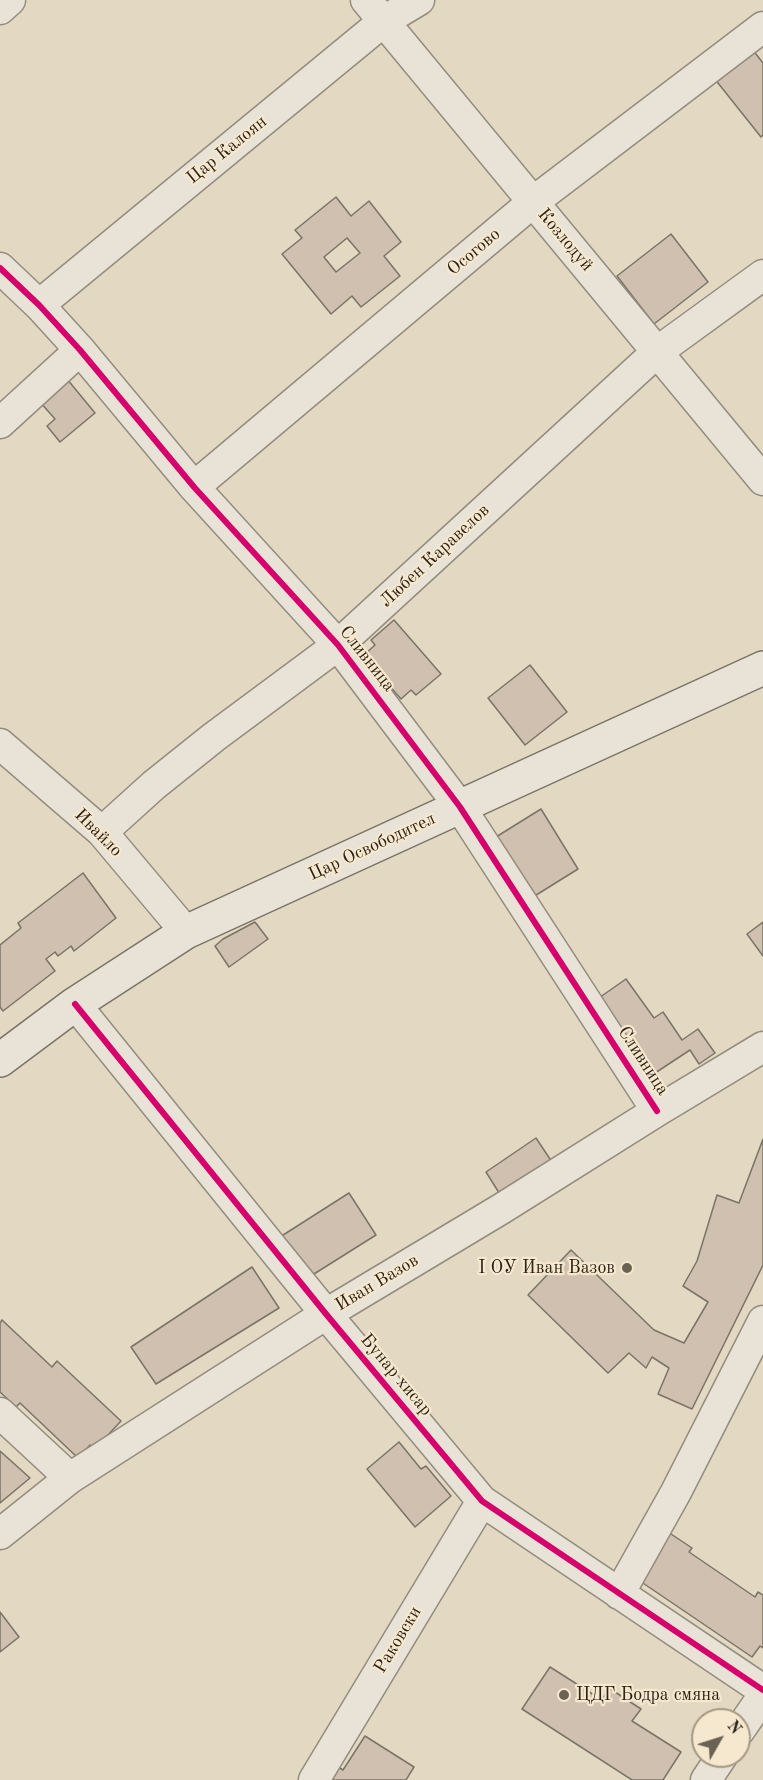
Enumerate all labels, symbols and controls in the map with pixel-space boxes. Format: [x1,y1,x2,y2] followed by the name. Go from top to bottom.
[183,111,271,189] street label: Цар Калоян
[532,204,598,276] street label: Козлодуй
[443,224,505,280] street label: Осогово
[376,500,494,612] street label: Любен Каравелов
[335,622,399,696] street label: Сливница
[69,804,127,862] street label: Ивайло
[305,808,439,886] street label: Цар Освободител
[613,1023,673,1099] street label: Сливница
[332,1250,422,1316] street label: Иван Вазов
[478,1257,615,1279] place label: I ОУ Иван Вазов
[620,1261,634,1275] marker: I ОУ Иван Вазов
[355,1330,437,1420] street label: Бунар хисар
[370,1603,426,1677] street label: Раковски
[576,1684,720,1706] place label: ЦДГ Бодра смяна
[557,1688,571,1702] marker: ЦДГ Бодра смяна
[691,1708,751,1768] north arrow
[723,1718,743,1738] text: N

